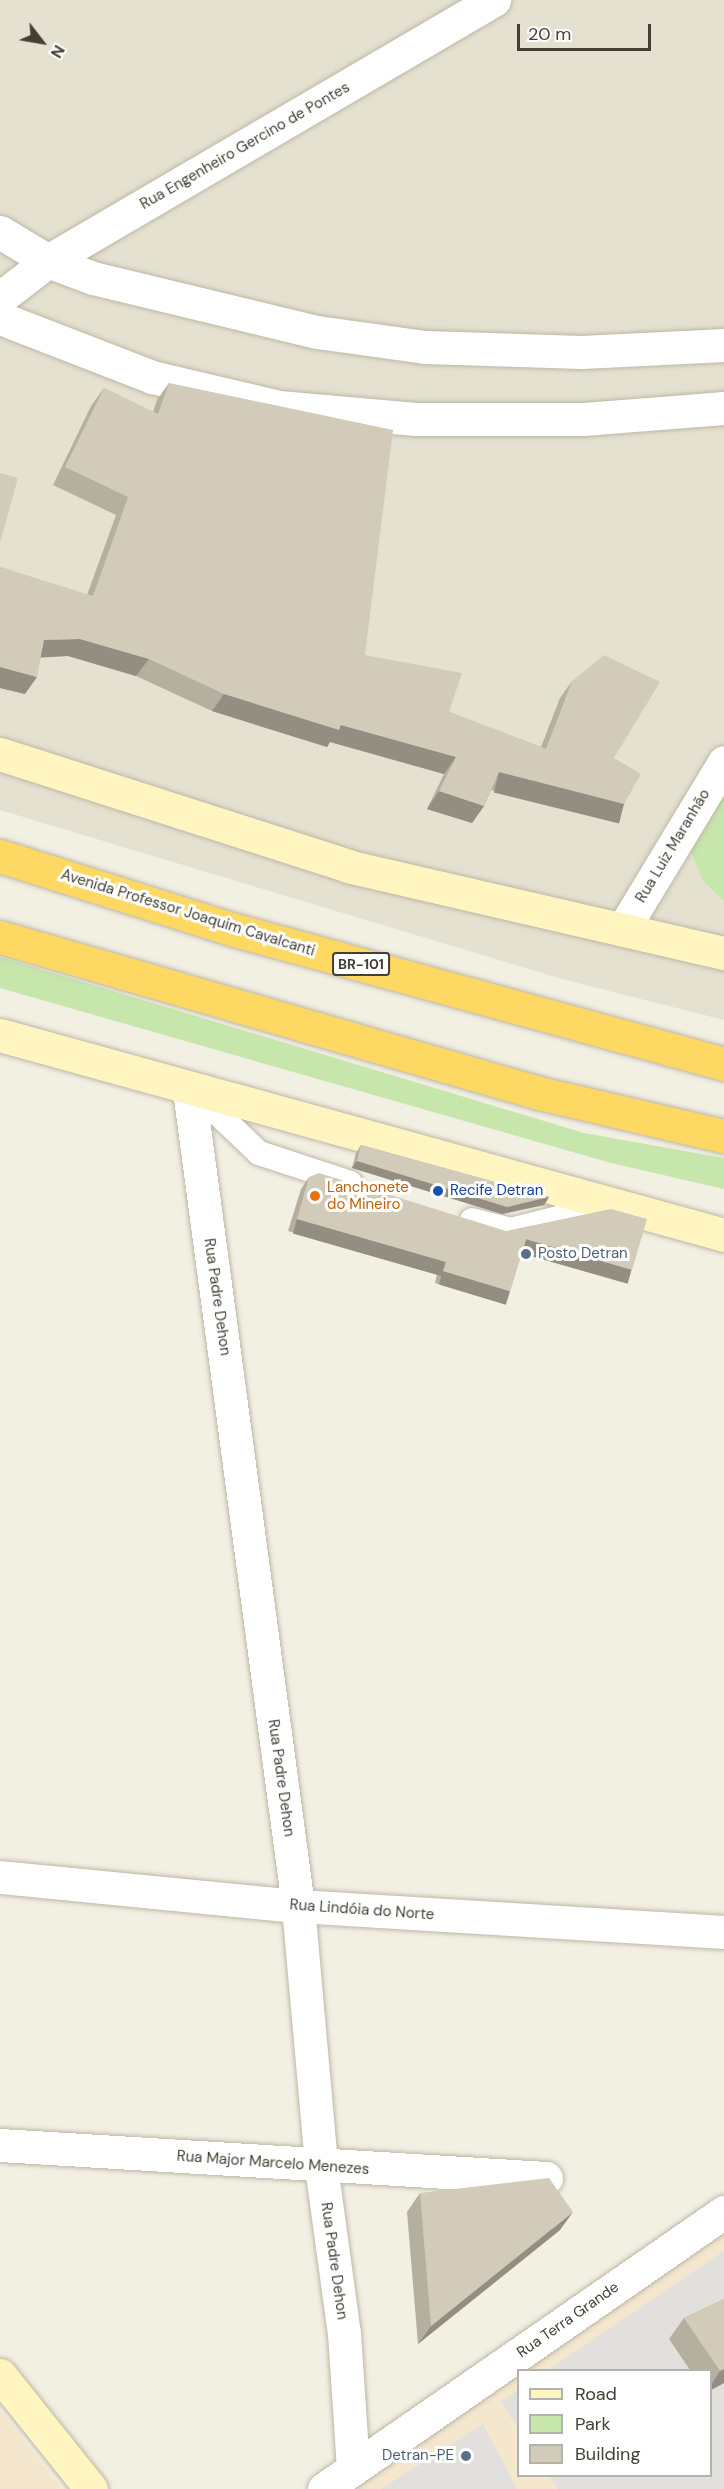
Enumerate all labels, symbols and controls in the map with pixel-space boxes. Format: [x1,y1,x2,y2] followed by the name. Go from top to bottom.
[12,12,72,72] north arrow
[520,12,654,50] scale bar
[528,22,571,46] text: 20 m
[46,41,70,62] text: N
[137,78,353,214] street label: Rua Engenheiro Gercino de Pontes
[632,786,714,906] street label: Rua Luiz Maranhão
[59,866,317,960] street label: Avenida Professor Joaquim Cavalcanti
[331,953,391,975] road number: BR-101
[327,1178,409,1213] place label: Lanchonete do Mineiro
[450,1182,543,1200] place label: Recife Detran
[431,1184,445,1198] marker: Recife Detran
[308,1189,322,1203] marker: Lanchonete do Mineiro
[200,1237,234,1357] street label: Rua Padre Dehon
[538,1245,628,1263] place label: Posto Detran
[519,1247,533,1261] marker: Posto Detran
[264,1718,298,1838] street label: Rua Padre Dehon
[289,1896,435,1924] street label: Rua Lindóia do Norte
[176,2147,370,2179] street label: Rua Major Marcelo Menezes
[317,2201,351,2321] street label: Rua Padre Dehon
[514,2278,622,2362] street label: Rua Terra Grande
[517,2369,712,2477] legend
[575,2382,617,2406] text: Road
[575,2412,611,2436] text: Park
[575,2442,640,2466] text: Building
[382,2447,454,2465] place label: Detran-PE
[459,2449,473,2463] marker: Detran-PE

